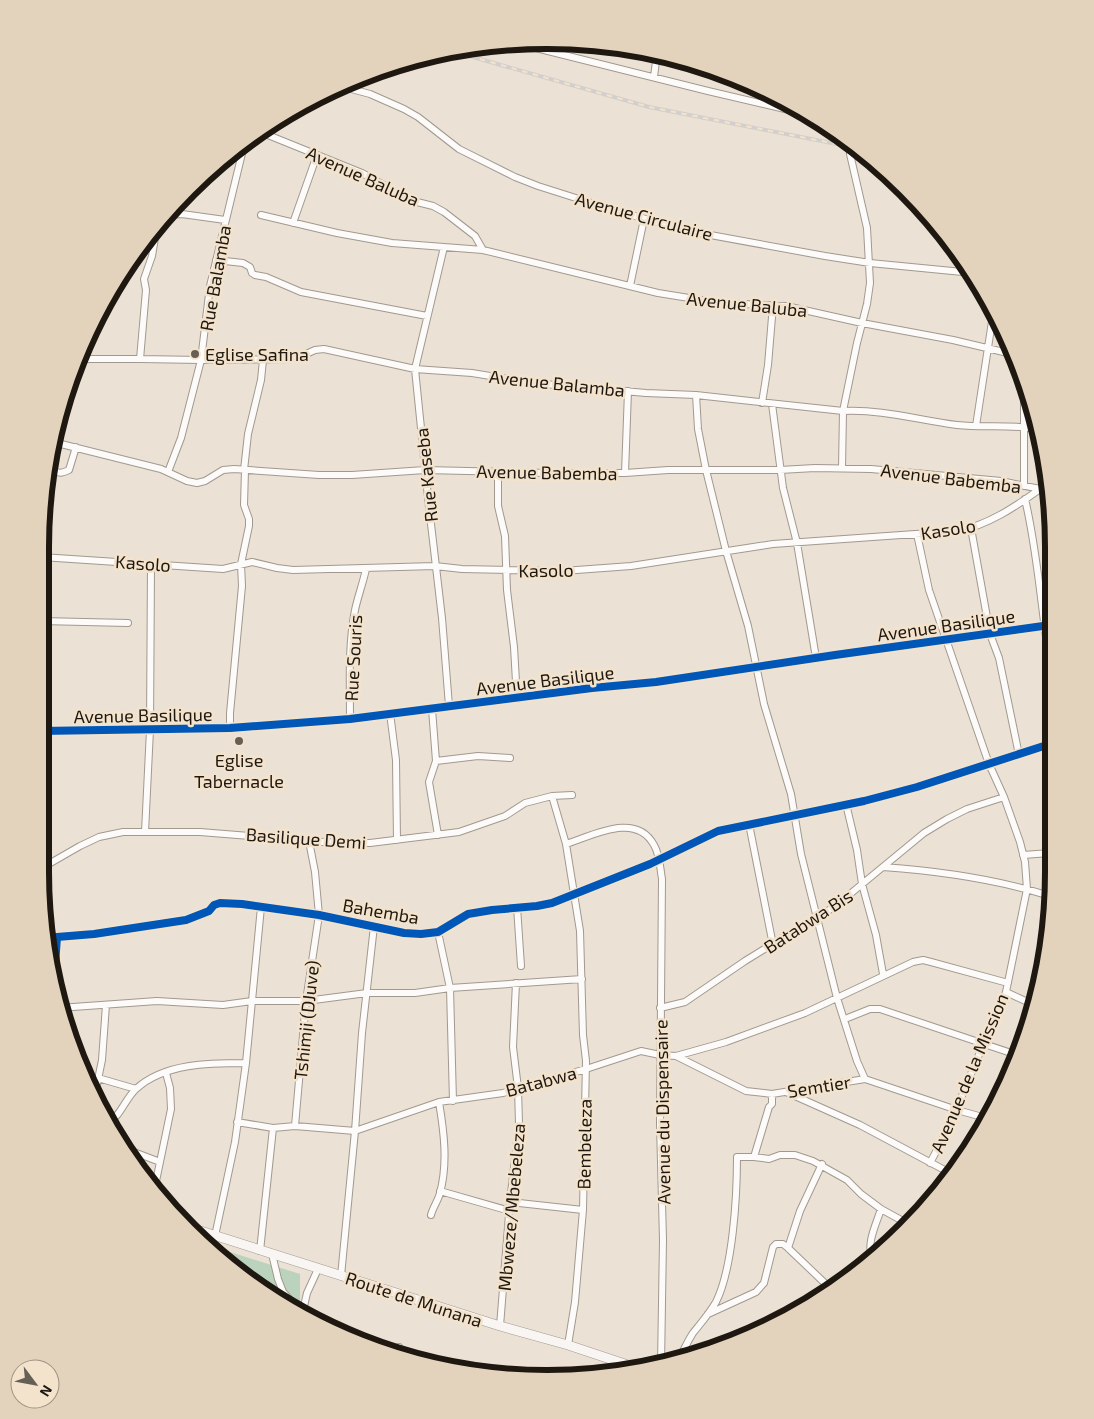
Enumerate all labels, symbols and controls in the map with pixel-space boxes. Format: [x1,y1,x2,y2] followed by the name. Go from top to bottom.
[303,141,423,211] street label: Avenue Baluba
[573,187,715,245] street label: Avenue Circulaire
[195,223,235,333] street label: Rue Balamba
[686,287,808,321] street label: Avenue Baluba
[205,343,309,365] place label: Eglise Safina
[189,348,201,360] marker: Eglise Safina
[488,365,626,401] street label: Avenue Balamba
[410,427,442,523] street label: Rue Kaseba
[880,458,1022,498] street label: Avenue Babemba
[476,460,618,484] street label: Avenue Babemba
[919,514,977,544] street label: Kasolo
[115,550,171,576] street label: Kasolo
[518,559,574,581] street label: Kasolo
[876,604,1016,646] street label: Avenue Basilique
[340,614,366,702] street label: Rue Souris
[475,661,615,699] street label: Avenue Basilique
[73,703,213,727] street label: Avenue Basilique
[233,735,245,747] marker: Eglise Tabernacle
[194,749,284,792] place label: Eglise Tabernacle
[245,823,367,853] street label: Basilique Demi
[759,884,857,958] street label: Batabwa Bis
[341,893,421,929] street label: Bahemba
[289,959,323,1081] street label: Tshimji (DJuve)
[925,990,1013,1156] street label: Avenue de la Mission
[649,1019,675,1205] street label: Avenue du Dispensaire
[503,1061,579,1101] street label: Batabwa
[786,1070,852,1102] street label: Semtier
[572,1099,596,1189] street label: Bembeleza
[493,1122,529,1292] street label: Mbweze/Mbebeleza
[343,1266,485,1332] street label: Route de Munana
[10,1359,60,1409] north arrow
[37,1382,56,1400] text: N

